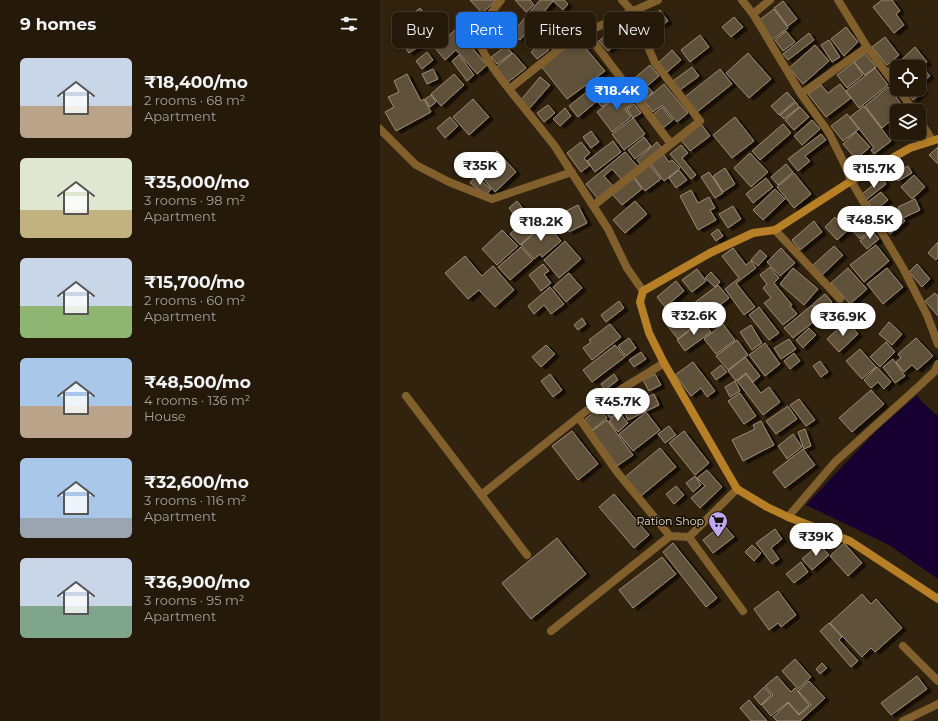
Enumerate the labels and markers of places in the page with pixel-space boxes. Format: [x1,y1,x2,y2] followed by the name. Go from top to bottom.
[584,77,650,111] pin: ₹18.4K
[456,152,504,186] pin: ₹35K
[841,155,907,189] pin: ₹15.7K
[837,206,903,240] pin: ₹48.5K
[508,208,574,242] pin: ₹18.2K
[661,302,727,336] pin: ₹32.6K
[810,303,876,337] pin: ₹36.9K
[585,388,651,422] pin: ₹45.7K
[707,510,729,538] supermarket icon: Ration Shop
[636,514,704,528] place label: Ration Shop
[792,523,840,557] pin: ₹39K

